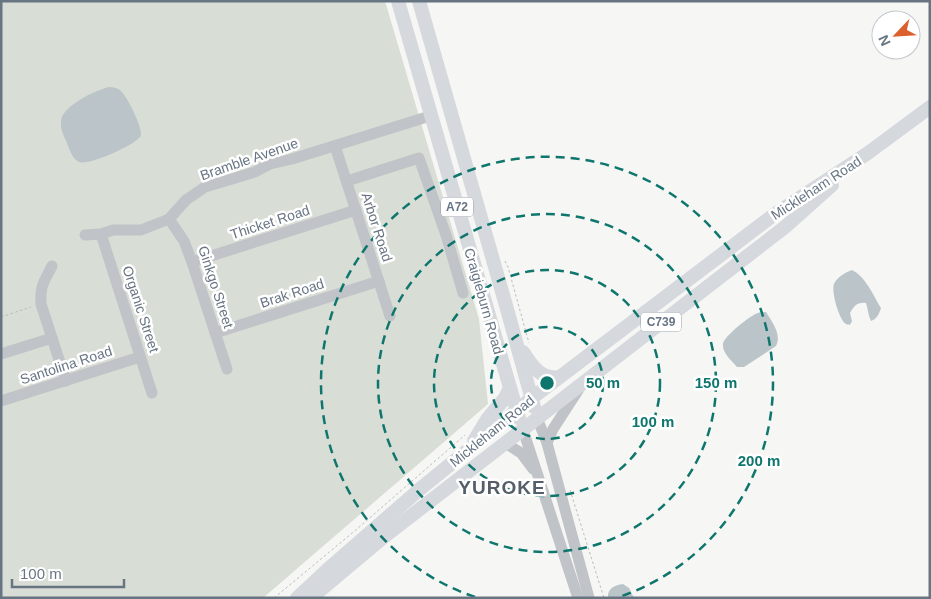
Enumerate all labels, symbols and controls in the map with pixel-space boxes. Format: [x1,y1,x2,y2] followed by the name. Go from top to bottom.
[871,10,921,60] north arrow
[875,33,894,48] text: N
[198,135,300,183] street label: Bramble Avenue
[768,153,864,223] street label: Mickleham Road
[358,190,396,264] street label: Arbor Road
[441,198,473,216] road number: A72
[228,202,312,242] street label: Thicket Road
[195,244,237,330] street label: Ginkgo Street
[461,246,507,356] street label: Craigieburn Road
[119,264,163,354] street label: Organic Street
[258,275,326,311] street label: Brak Road
[641,313,681,332] road number: C739
[18,343,114,387] street label: Santolina Road
[538,374,556,392] centre of rings
[586,374,620,391] text: 50 m
[695,374,737,391] text: 150 m
[446,392,538,470] street label: Mickleham Road
[632,413,674,430] text: 100 m
[738,452,780,469] text: 200 m
[458,477,546,498] district label: YUROKE
[12,556,125,588] scale bar
[20,565,62,582] text: 100 m

